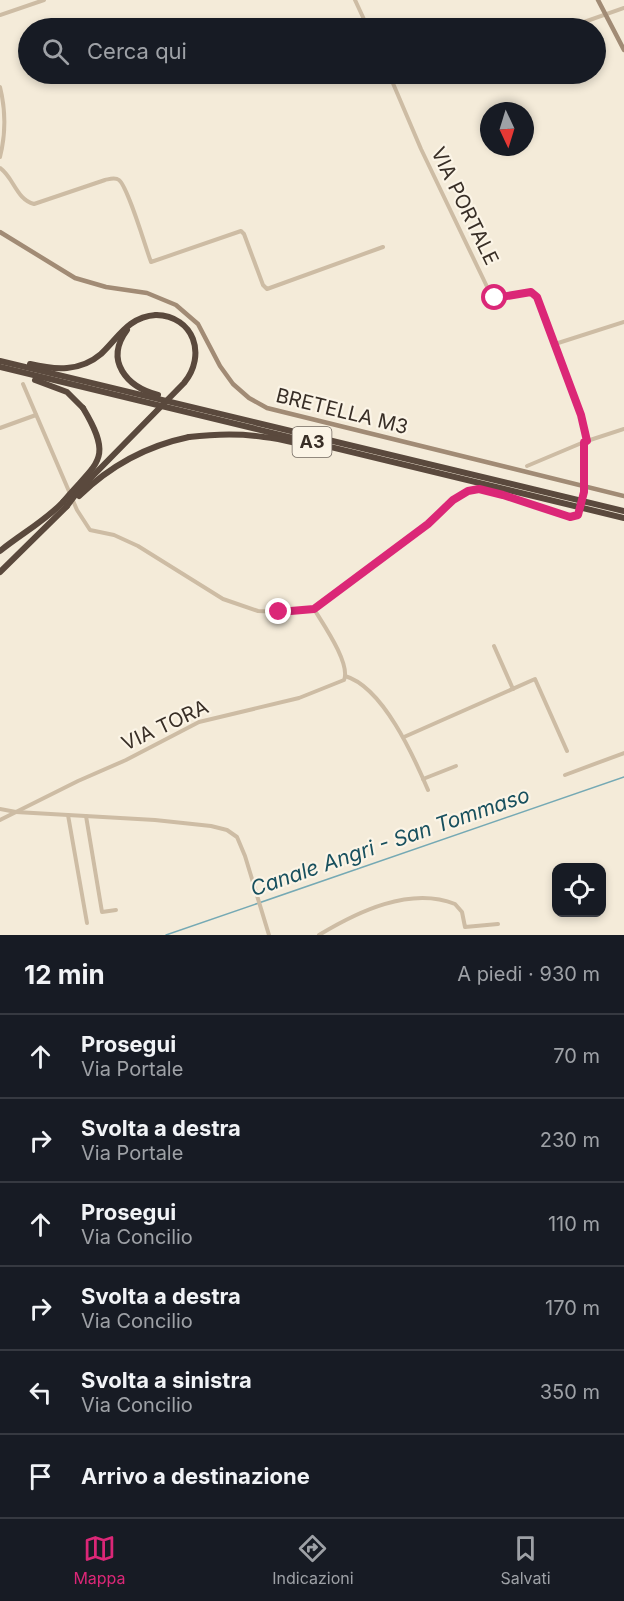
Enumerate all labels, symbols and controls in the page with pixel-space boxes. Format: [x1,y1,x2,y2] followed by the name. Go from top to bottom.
[18,18,606,84] search box
[39,35,72,68] icon: search
[87,38,187,64] text: Cerca qui
[480,102,534,156] north arrow
[426,143,504,269] street label: VIA PORTALE
[481,284,507,310] route start
[273,383,411,439] street label: BRETELLA M3
[292,427,332,457] road number: A3
[265,598,291,624] route end
[118,694,212,756] street label: VIA TORA
[247,782,533,901] water label: Canale Angri - San Tommaso
[552,863,606,917] map controls
[552,863,606,917] button: locate
[24,959,105,990] text: 12 min
[457,962,600,986] text: A piedi · 930 m
[81,1031,176,1057] text: Prosegui
[24,1040,57,1073] icon: ahead
[553,1044,600,1068] text: 70 m
[81,1057,183,1081] text: Via Portale
[81,1115,241,1141] text: Svolta a destra
[24,1124,57,1157] icon: right
[540,1128,600,1152] text: 230 m
[81,1141,183,1165] text: Via Portale
[81,1199,176,1225] text: Prosegui
[24,1208,57,1241] icon: ahead
[548,1212,600,1236] text: 110 m
[81,1225,193,1249] text: Via Concilio
[81,1283,241,1309] text: Svolta a destra
[24,1292,57,1325] icon: right
[545,1296,600,1320] text: 170 m
[81,1309,193,1333] text: Via Concilio
[81,1367,252,1393] text: Svolta a sinistra
[24,1376,57,1409] icon: left
[540,1380,600,1404] text: 350 m
[81,1393,193,1417] text: Via Concilio
[24,1460,57,1493] icon: arrive
[81,1463,310,1489] text: Arrivo a destinazione
[73,1532,126,1588] tab: Mappa
[272,1532,354,1588] tab: Indicazioni
[500,1532,551,1588] tab: Salvati

